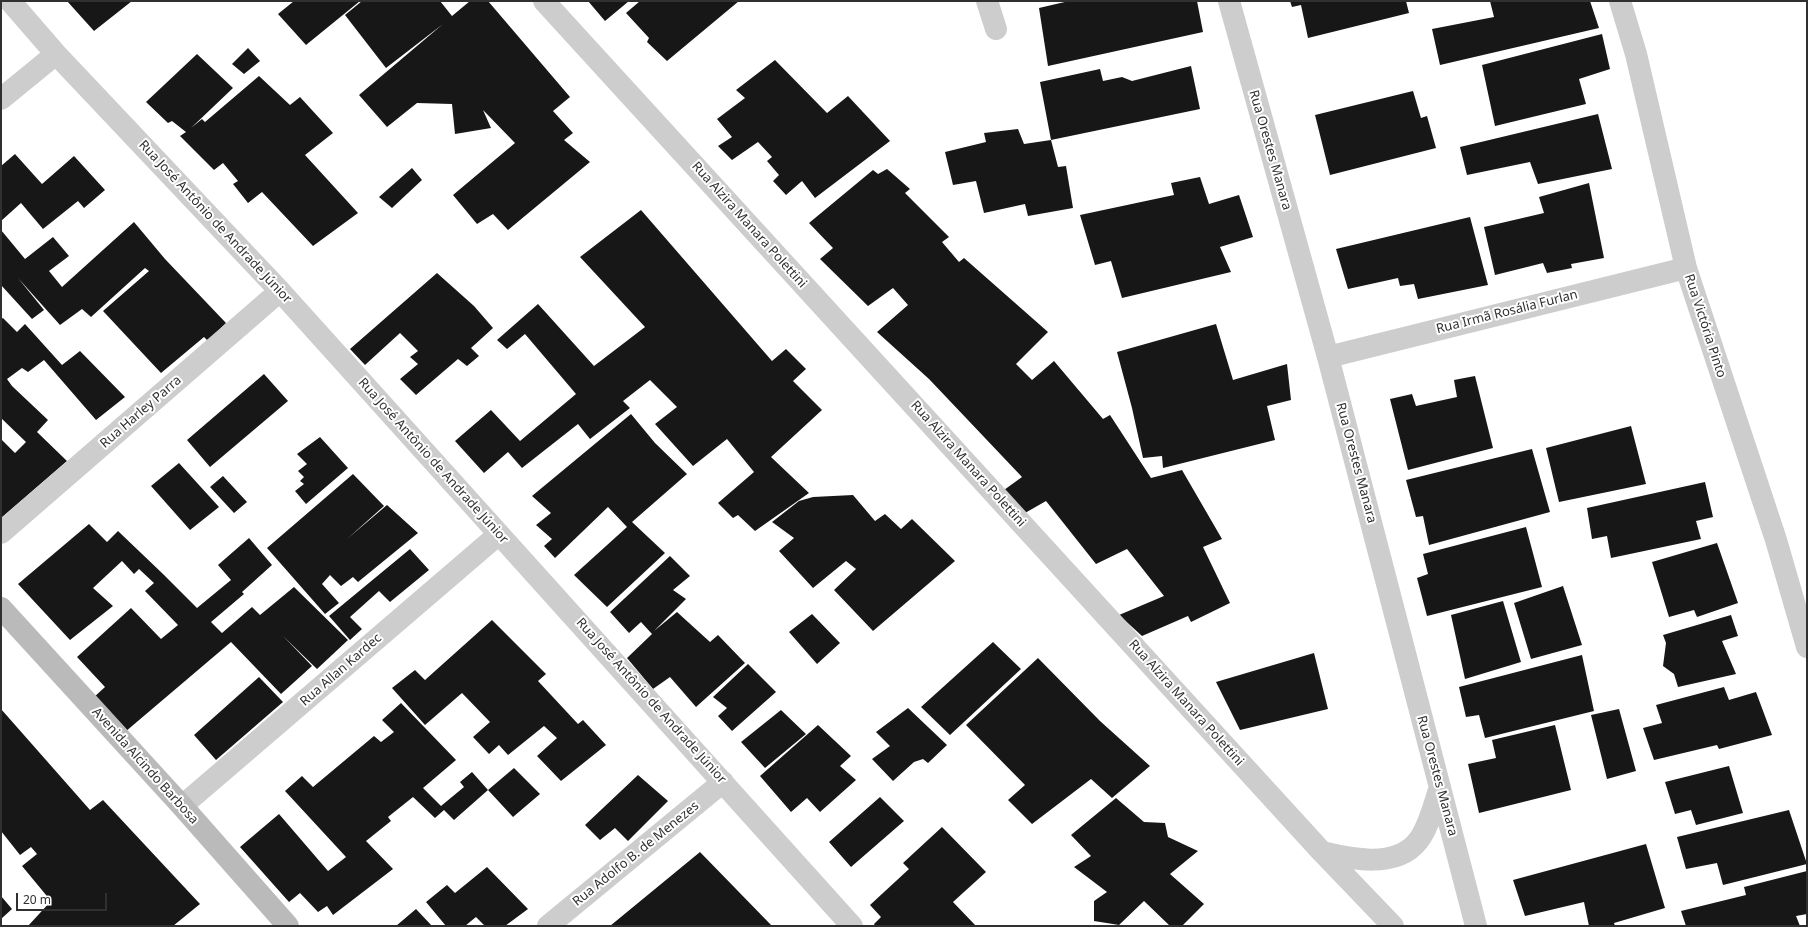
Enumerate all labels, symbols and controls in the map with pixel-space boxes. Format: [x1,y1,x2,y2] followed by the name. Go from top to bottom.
[1245,88,1295,212] street label: Rua Orestes Manara
[135,137,295,307] street label: Rua José Antônio de Andrade Júnior
[688,159,810,291] street label: Rua Alzira Manara Polettini
[1681,272,1729,380] street label: Rua Victória Pinto
[1435,287,1579,337] street label: Rua Irmã Rosália Furlan
[97,373,185,451] street label: Rua Harley Parra
[355,375,511,547] street label: Rua José Antônio de Andrade Júnior
[907,398,1029,530] street label: Rua Alzira Manara Polettini
[1332,401,1380,525] street label: Rua Orestes Manara
[573,615,729,787] street label: Rua José Antônio de Andrade Júnior
[297,630,385,710] street label: Rua Allan Kardec
[1125,637,1247,769] street label: Rua Alzira Manara Polettini
[89,705,201,827] street label: Avenida Alcindo Barbosa
[1413,714,1461,838] street label: Rua Orestes Manara
[570,798,702,910] street label: Rua Adolfo B. de Menezes
[18,885,109,911] scale bar
[23,891,51,908] text: 20 m

